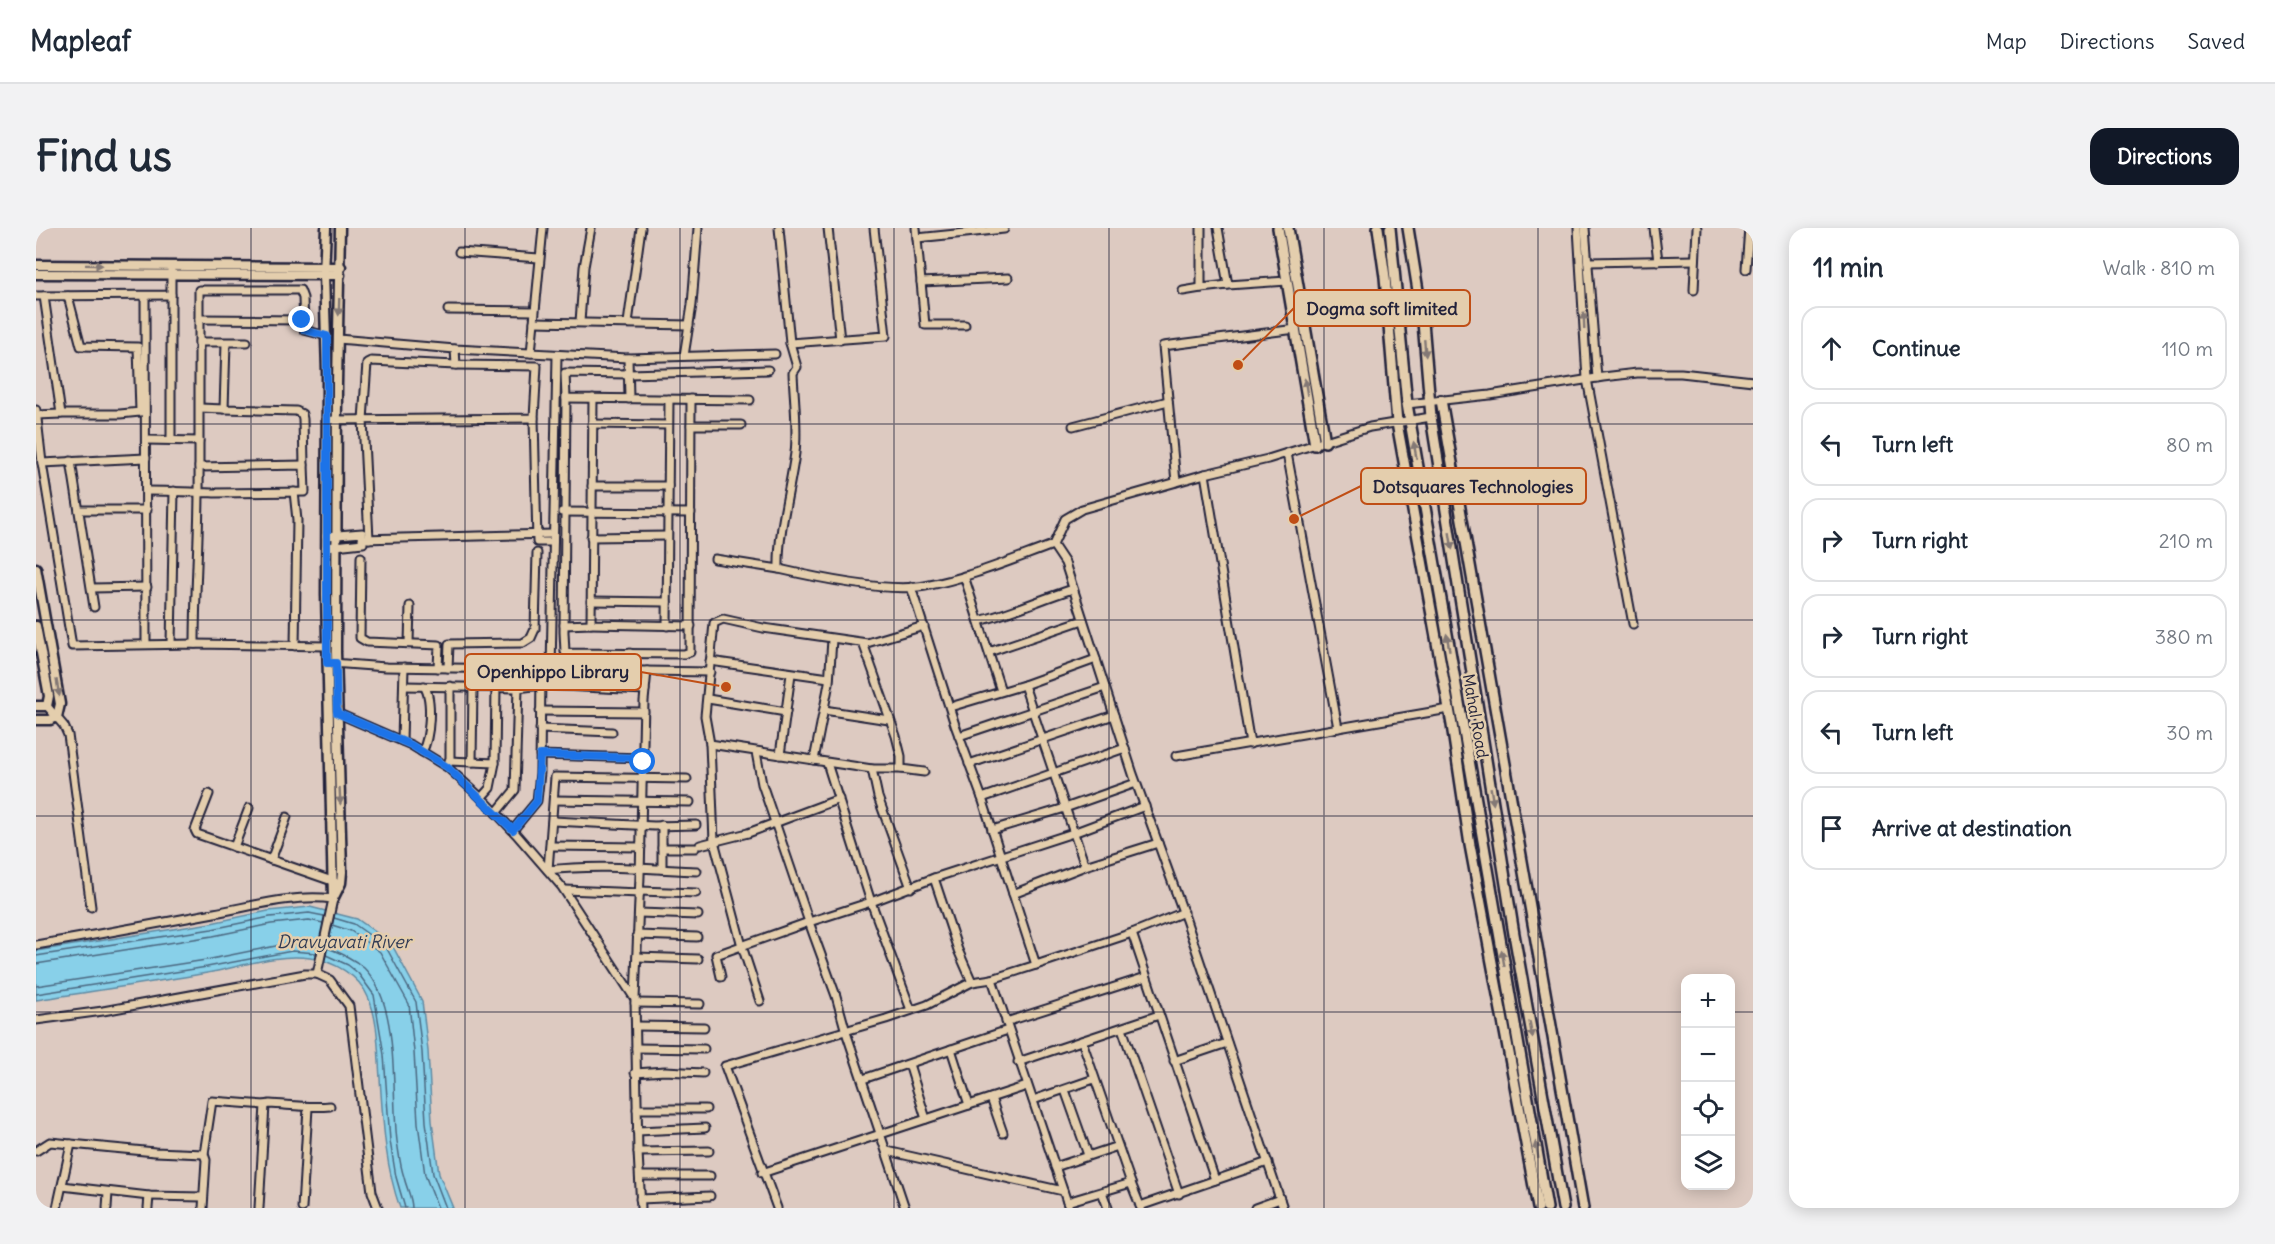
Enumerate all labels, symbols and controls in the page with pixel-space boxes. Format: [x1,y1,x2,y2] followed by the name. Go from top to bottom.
[30,23,131,59] text: Mapleaf
[1986,28,2027,55] text: Map
[2060,28,2154,55] text: Directions
[2187,28,2245,55] text: Saved
[2090,128,2239,185] button: Directions
[36,130,172,182] text: Find us
[1813,251,1884,284] text: 11 min
[2103,255,2215,280] text: Walk · 810 m
[85,260,104,270] one-way arrow
[1294,290,1470,326] callout: Dogma soft limited
[1306,297,1458,320] text: Dogma soft limited
[334,298,343,317] one-way arrow
[288,306,314,332] route end
[1579,311,1588,330] one-way arrow
[1815,332,1848,365] icon: ahead
[1872,334,1961,362] text: Continue
[2162,336,2213,361] text: 110 m
[1420,339,1430,358] one-way arrow
[1301,378,1310,397] one-way arrow
[1815,428,1848,461] icon: left
[1872,430,1953,458] text: Turn left
[2166,432,2213,457] text: 80 m
[1410,440,1419,459] one-way arrow
[1361,468,1586,504] callout: Dotsquares Technologies
[1373,475,1573,498] text: Dotsquares Technologies
[1815,524,1848,557] icon: right
[1872,526,1968,554] text: Turn right
[2159,528,2213,553] text: 210 m
[1447,532,1456,551] one-way arrow
[1815,620,1848,653] icon: right
[1872,622,1968,650] text: Turn right
[2155,624,2213,649] text: 380 m
[1443,632,1452,651] one-way arrow
[465,654,641,690] callout: Openhippo Library
[477,660,629,683] text: Openhippo Library
[1459,672,1493,760] street label: Mahal Road
[54,678,63,697] one-way arrow
[1815,716,1848,749] icon: left
[1872,718,1953,746] text: Turn left
[2166,720,2213,745] text: 30 m
[629,748,655,774] route start
[336,787,345,806] one-way arrow
[1488,787,1497,806] one-way arrow
[1815,812,1848,845] icon: arrive
[1872,814,2072,842] text: Arrive at destination
[277,930,414,953] water label: Dravyavati River
[1498,949,1507,968] one-way arrow
[1681,974,1735,1190] map controls
[1681,974,1735,1028] button: +
[1527,1021,1536,1040] one-way arrow
[1681,1028,1735,1082] button: −
[1681,1082,1735,1136] button: locate
[1681,1136,1735,1190] button: layers
[1532,1141,1541,1160] one-way arrow

